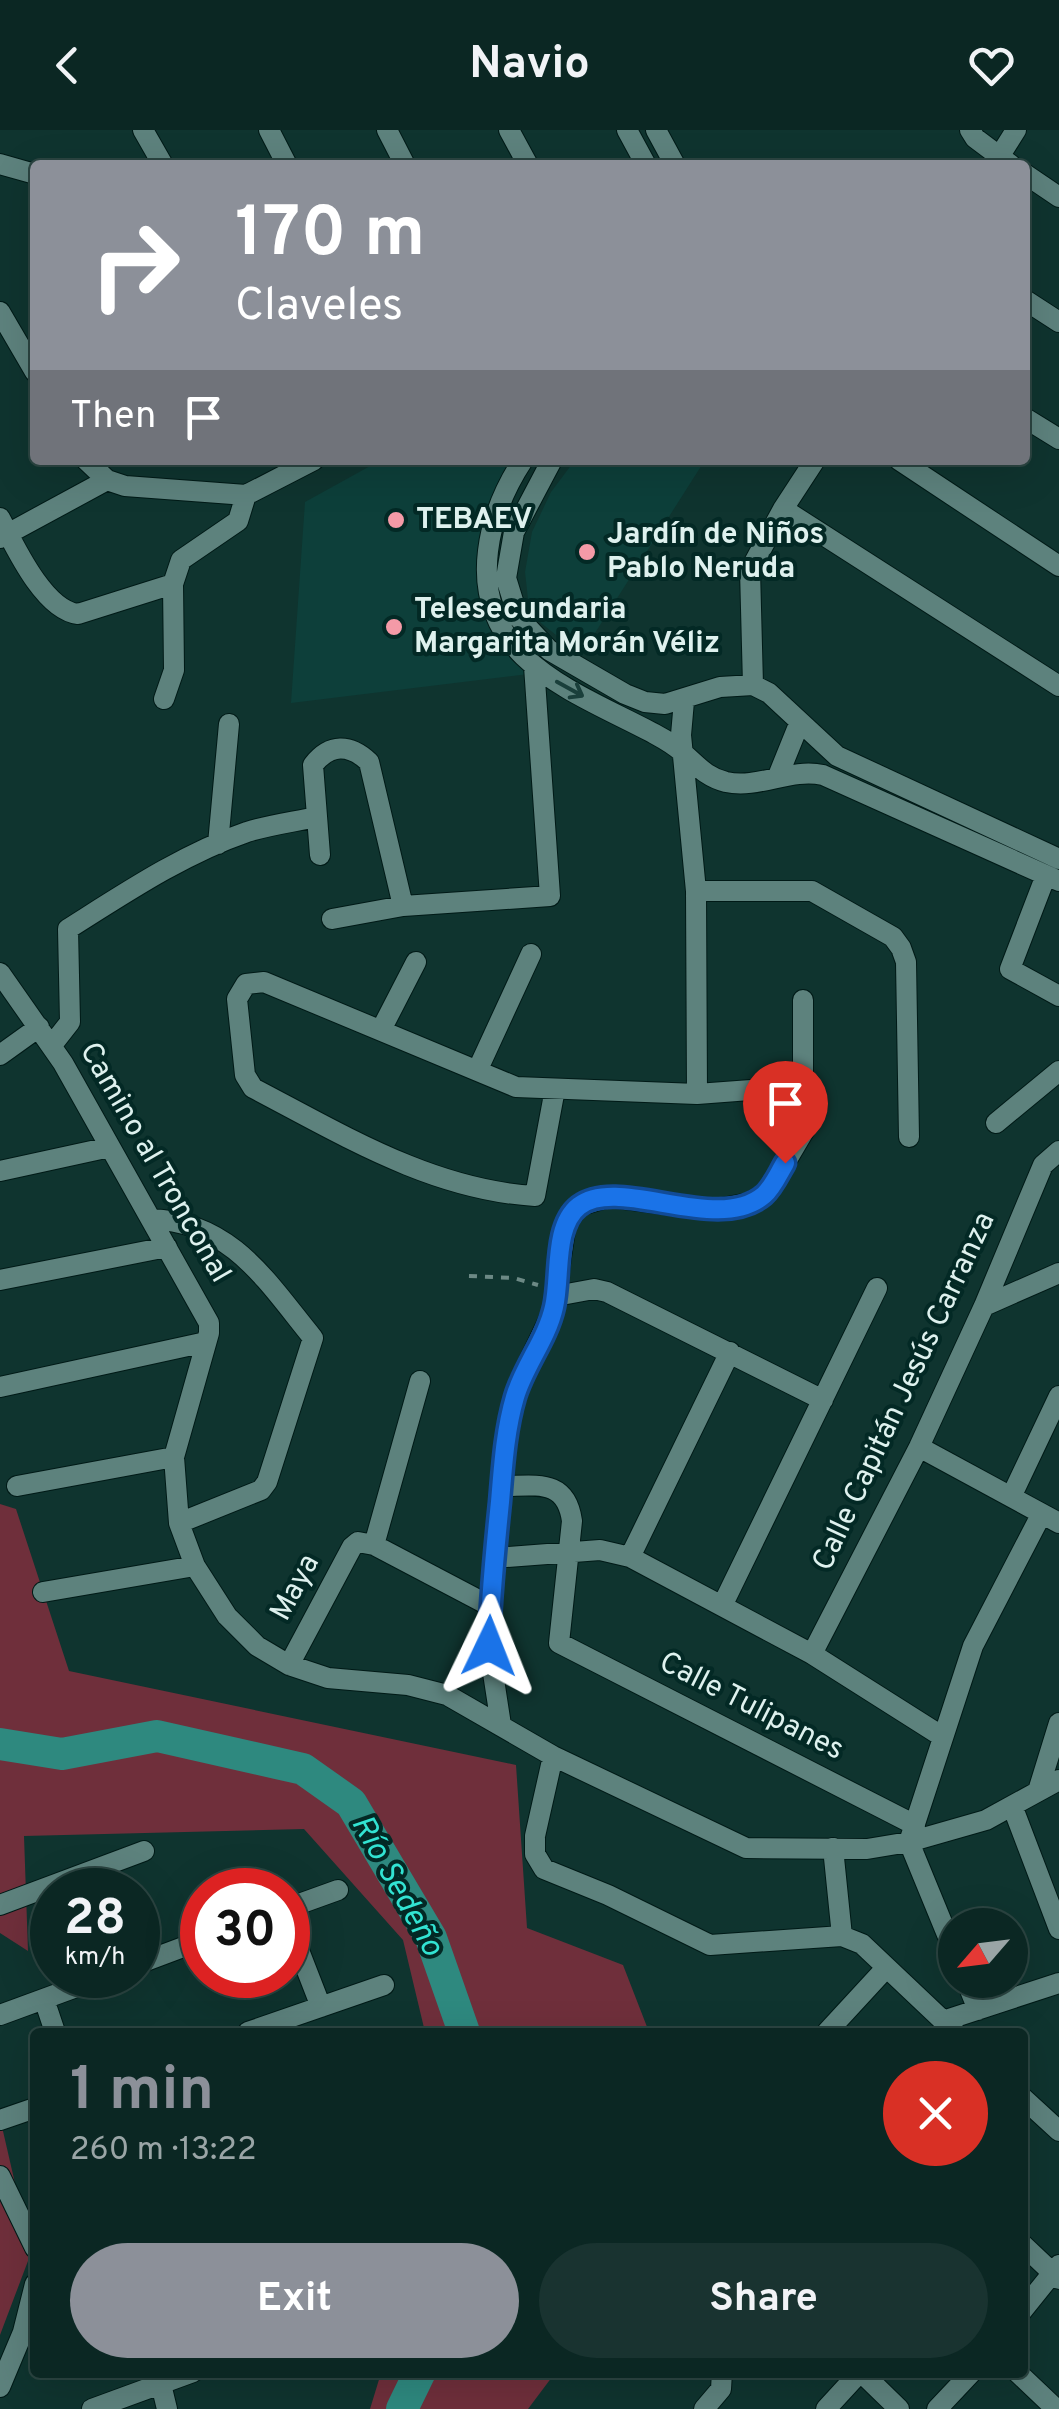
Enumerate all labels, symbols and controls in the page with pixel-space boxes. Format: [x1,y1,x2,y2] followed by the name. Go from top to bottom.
[469,37,590,94] text: Navio
[40,38,95,93] icon: back
[964,38,1019,93] icon: heart
[235,192,425,281] text: 170 m
[70,200,200,330] icon: right
[235,279,403,336] text: Claveles
[176,390,231,445] icon: arrive
[70,393,156,442] text: Then
[416,502,533,539] place label: TEBAEV
[385,509,407,531] marker: TEBAEV
[607,517,824,588] place label: Jardín de Niños Pablo Neruda
[576,541,598,563] marker: Jardín de Niños Pablo Neruda
[414,592,720,663] place label: Telesecundaria Margarita Morán Véliz
[383,616,405,638] marker: Telesecundaria Margarita Morán Véliz
[554,679,584,699] one-way arrow
[70,1036,238,1290] street label: Camino al Tronconal
[743,1061,828,1164] pin
[758,1076,813,1131] icon: arrive
[806,1207,1004,1577] street label: Calle Capitán Jesús Carranza
[263,1548,329,1628] street label: Maya
[437,1594,541,1698] position arrow
[652,1645,850,1769] street label: Calle Tulipanes
[341,1808,452,1965] water label: Río Sedeño
[180,1868,310,1998] speed limit sign: 30
[64,1889,126,1952] text: 28
[938,1908,1028,1998] north arrow
[938,1908,1028,1998] map controls
[65,1942,125,1974] text: km/h
[70,2055,214,2131] text: 1 min
[883,2061,988,2166] button: close
[70,2131,256,2171] text: 260 m · 13:22
[70,2243,519,2358] button: Exit
[539,2243,988,2358] button: Share

